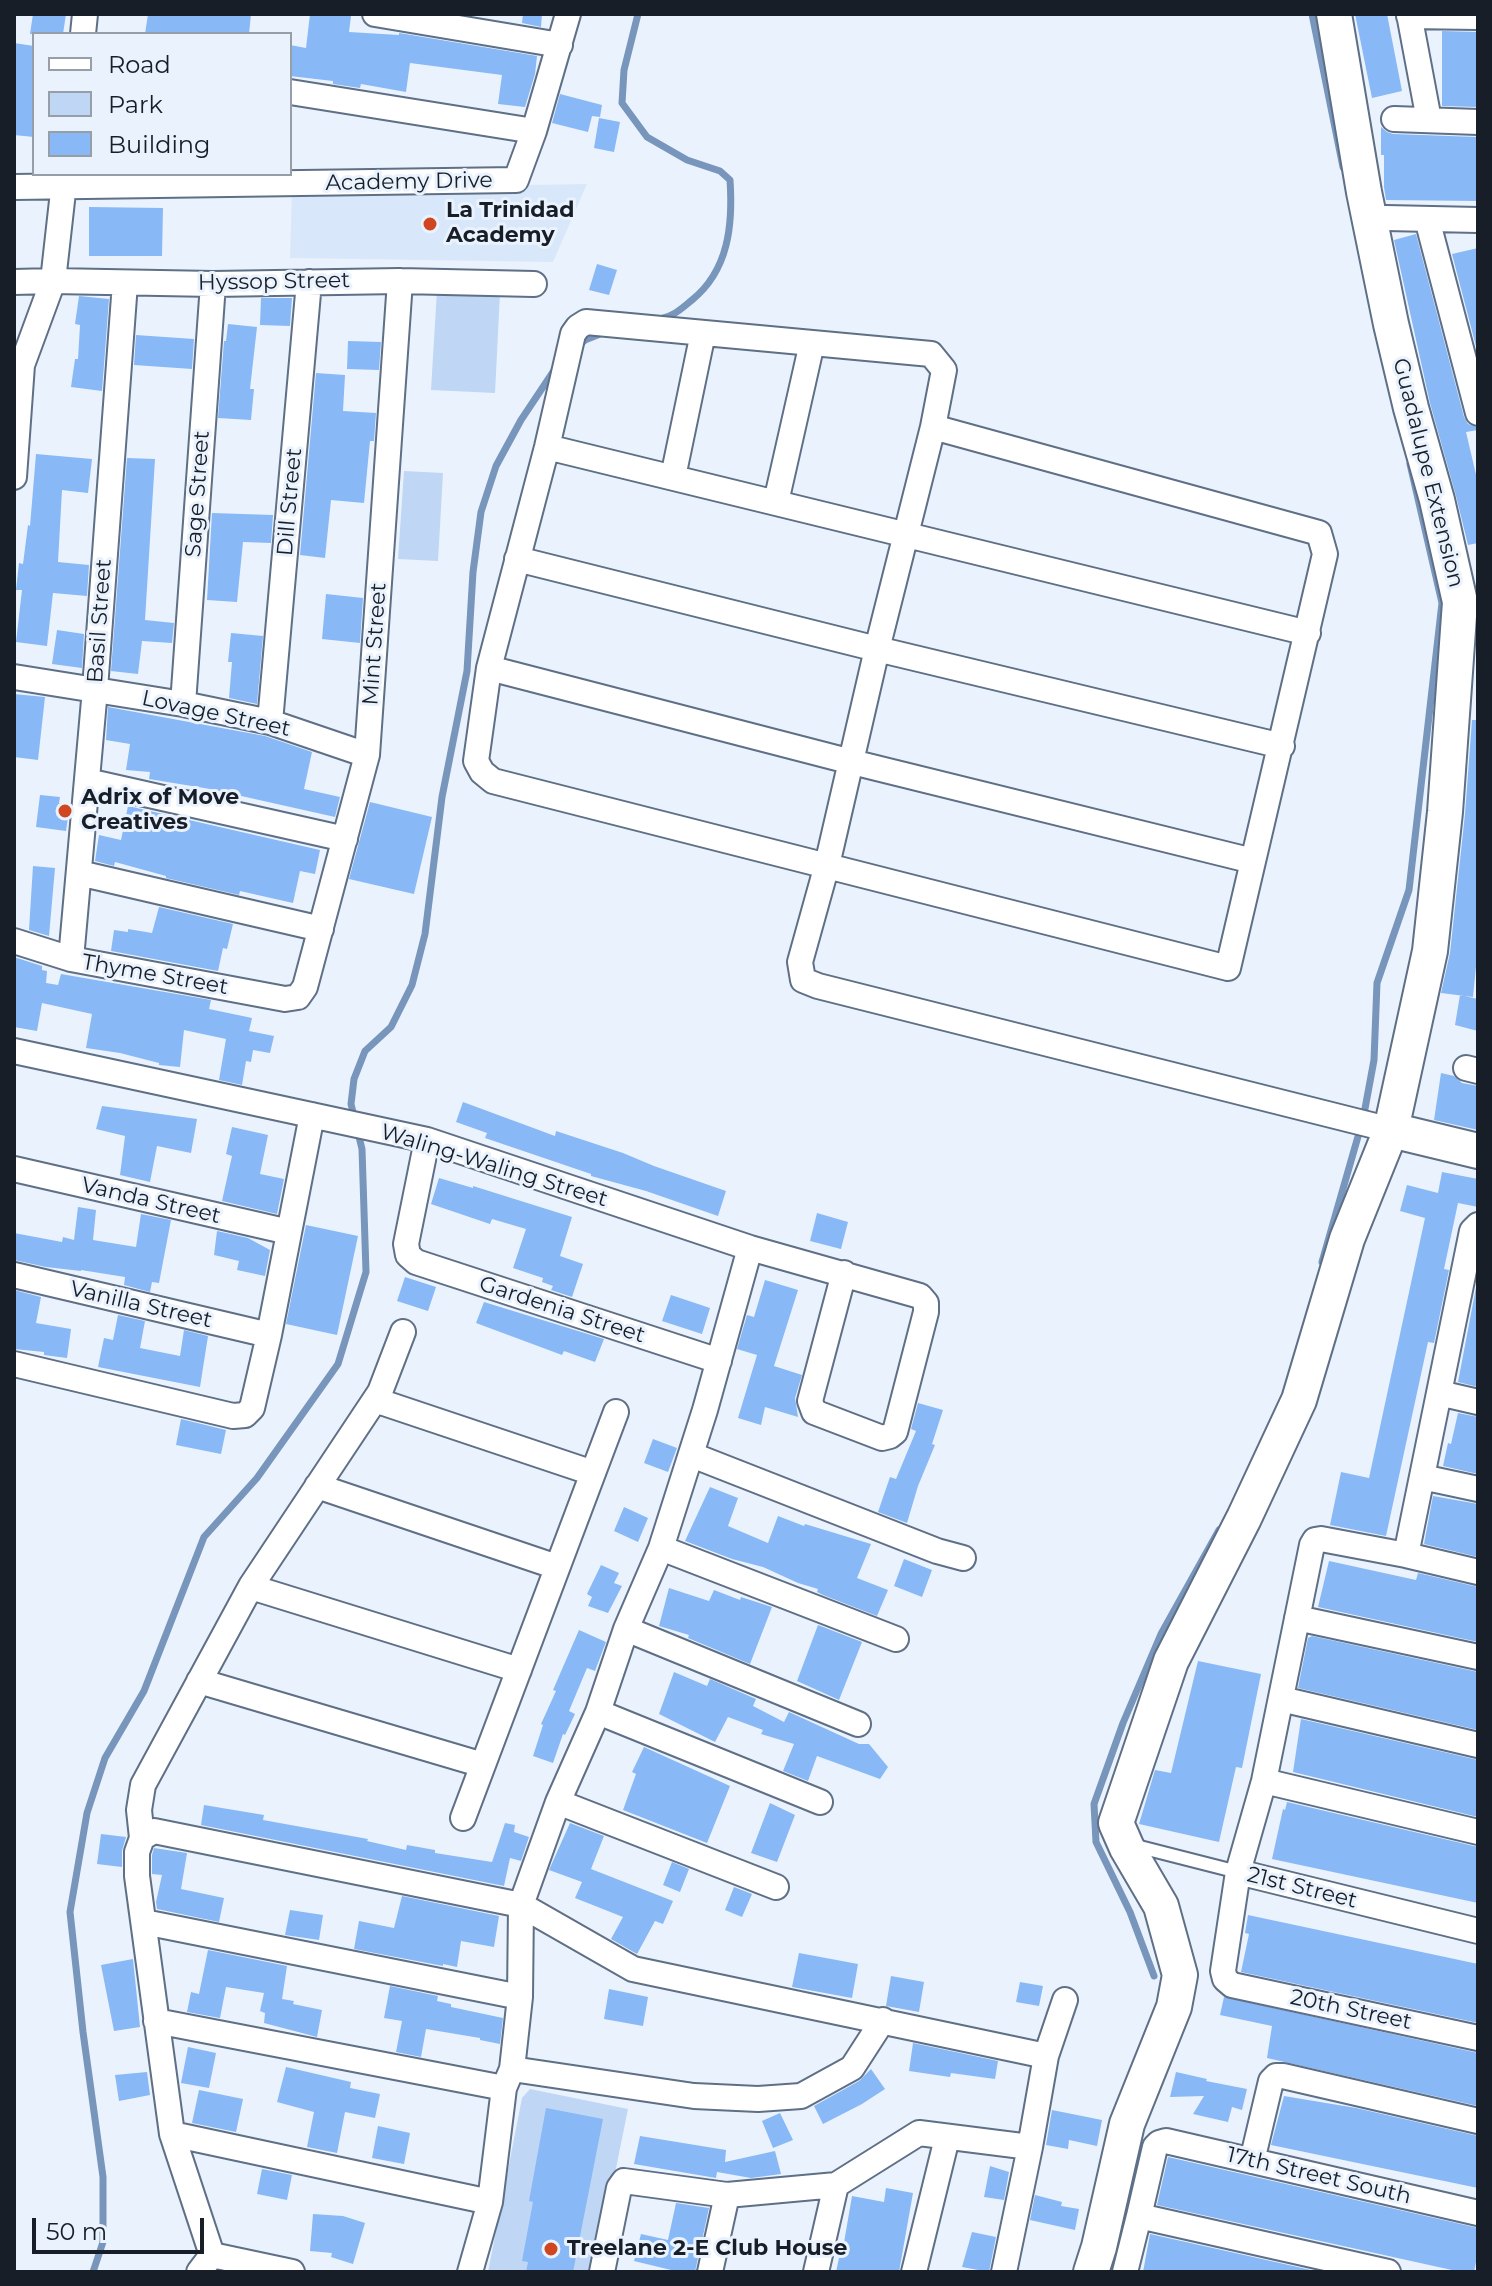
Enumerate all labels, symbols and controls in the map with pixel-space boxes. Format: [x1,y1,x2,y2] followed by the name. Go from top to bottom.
[32,32,292,176] legend
[108,50,171,79] text: Road
[108,90,163,119] text: Park
[108,130,211,159] text: Building
[325,167,493,197] street label: Academy Drive
[446,198,574,250] place label: La Trinidad Academy
[421,215,439,233] marker: La Trinidad Academy
[198,267,350,297] street label: Hyssop Street
[1387,356,1469,590] street label: Guadalupe Extension
[180,430,216,558] street label: Sage Street
[272,447,308,557] street label: Dill Street
[82,558,118,684] street label: Basil Street
[358,582,392,706] street label: Mint Street
[139,685,293,743] street label: Lovage Street
[81,785,239,836] place label: Adrix of Move Creatives
[56,802,74,820] marker: Adrix of Move Creatives
[80,949,230,1001] street label: Thyme Street
[377,1119,611,1213] street label: Waling-Waling Street
[79,1172,223,1230] street label: Vanda Street
[476,1271,648,1349] street label: Gardenia Street
[67,1276,215,1334] street label: Vanilla Street
[1244,1862,1360,1914] street label: 21st Street
[1288,1984,1414,2036] street label: 20th Street
[1224,2142,1414,2210] street label: 17th Street South
[36,2202,208,2252] scale bar
[46,2217,107,2246] text: 50 m
[567,2236,847,2262] place label: Treelane 2-E Club House
[542,2240,560,2258] marker: Treelane 2-E Club House

